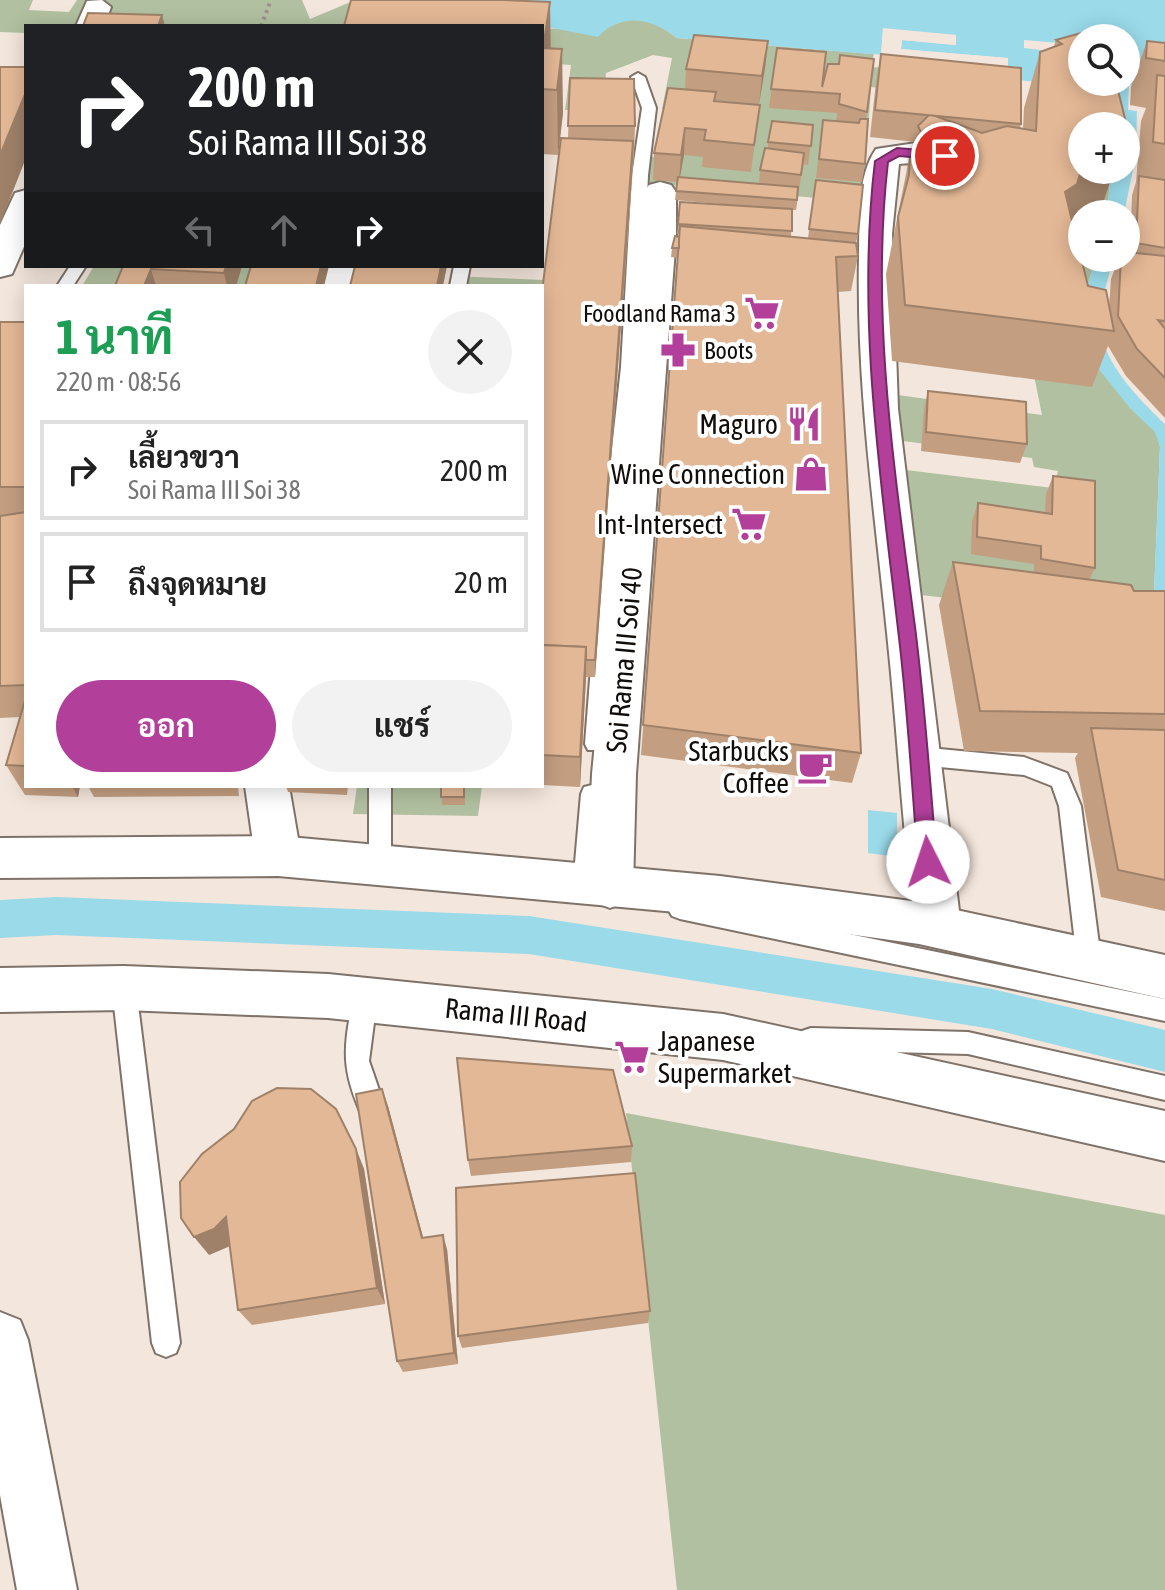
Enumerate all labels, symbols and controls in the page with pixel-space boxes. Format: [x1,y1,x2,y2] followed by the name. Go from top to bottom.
[1068,24,1140,272] map controls
[1068,24,1140,96] button: search
[188,55,315,119] text: 200 m
[56,56,160,160] icon: right
[1068,112,1140,184] button: +
[188,121,427,163] text: Soi Rama III Soi 38
[911,122,979,190] pin
[923,134,967,178] icon: arrive
[1068,200,1140,272] button: −
[178,208,222,252] icon: left
[262,208,306,252] icon: ahead
[346,208,390,252] icon: right
[743,294,781,332] supermarket icon: Foodland Rama 3
[583,300,736,327] place label: Foodland Rama 3
[56,309,173,364] text: 1 นาที
[428,310,512,394] button: close
[659,331,697,369] pharmacy icon: Boots
[704,337,753,364] place label: Boots
[56,367,181,397] text: 220 m · 08:56
[785,405,823,443] restaurant icon: Maguro
[699,408,778,440] place label: Maguro
[128,440,240,474] text: เลี้ยวขวา
[60,448,104,492] icon: right
[440,453,508,487] text: 200 m
[792,455,830,493] shop icon: Wine Connection
[611,458,785,490] place label: Wine Connection
[128,475,301,505] text: Soi Rama III Soi 38
[730,505,768,543] supermarket icon: Int-Intersect
[597,508,723,540] place label: Int-Intersect
[60,560,104,604] icon: arrive
[454,565,508,599] text: 20 m
[600,566,648,754] street label: Soi Rama III Soi 40
[128,567,267,601] text: ถึงจุดหมาย
[56,680,276,772] button: ออก
[292,680,512,772] button: แชร์
[689,735,789,799] place label: Starbucks Coffee
[796,748,834,786] cafe icon: Starbucks Coffee
[886,820,970,904] position arrow
[443,992,589,1038] street label: Rama III Road
[658,1025,792,1089] place label: Japanese Supermarket
[613,1038,651,1076] supermarket icon: Japanese Supermarket

